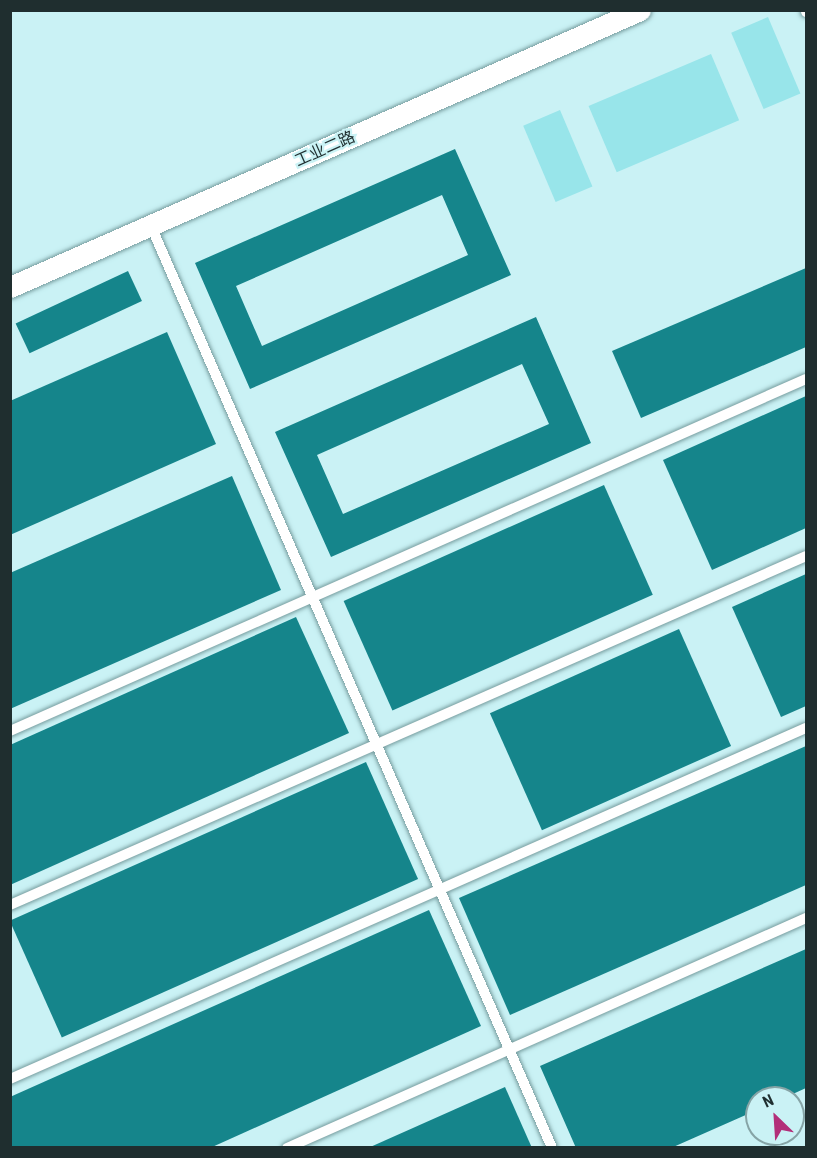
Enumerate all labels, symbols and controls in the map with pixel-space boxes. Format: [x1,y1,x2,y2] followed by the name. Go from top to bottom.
[292,127,358,171] street label: 工业二路
[745,1086,805,1146] north arrow
[760,1090,776,1112] text: N

